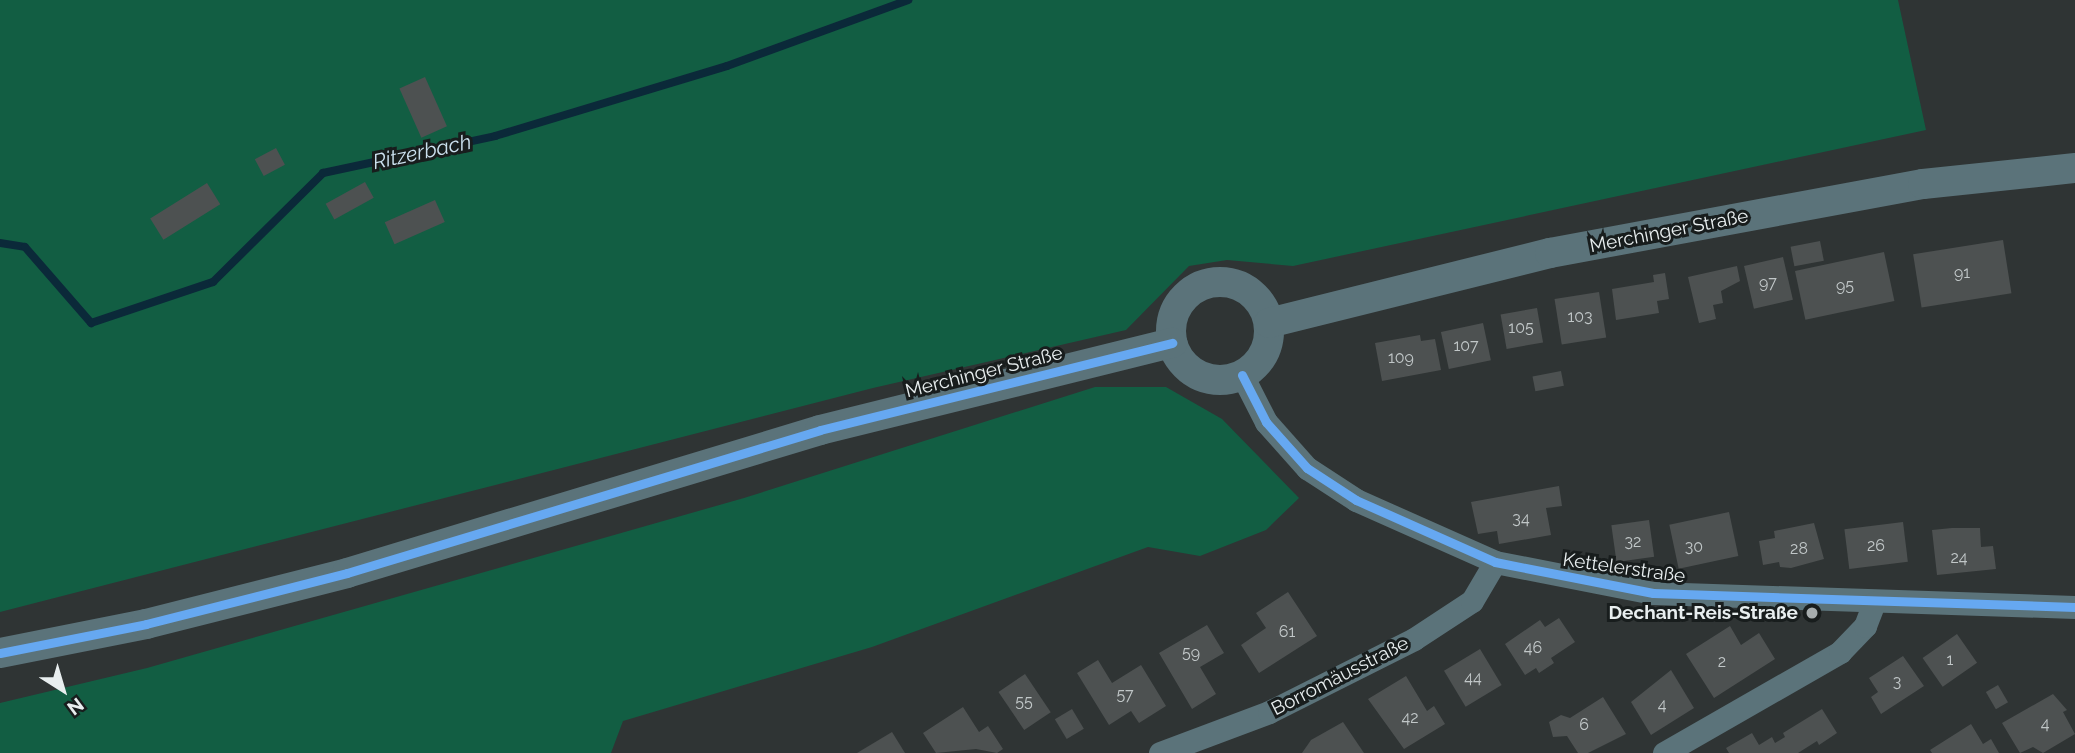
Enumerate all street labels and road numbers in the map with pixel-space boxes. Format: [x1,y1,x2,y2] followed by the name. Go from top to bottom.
[1588,204,1750,258] street label: Merchinger Straße
[903,341,1065,403] street label: Merchinger Straße
[1561,548,1687,588] street label: Kettelerstraße
[1268,632,1412,720] street label: Borromäusstraße

